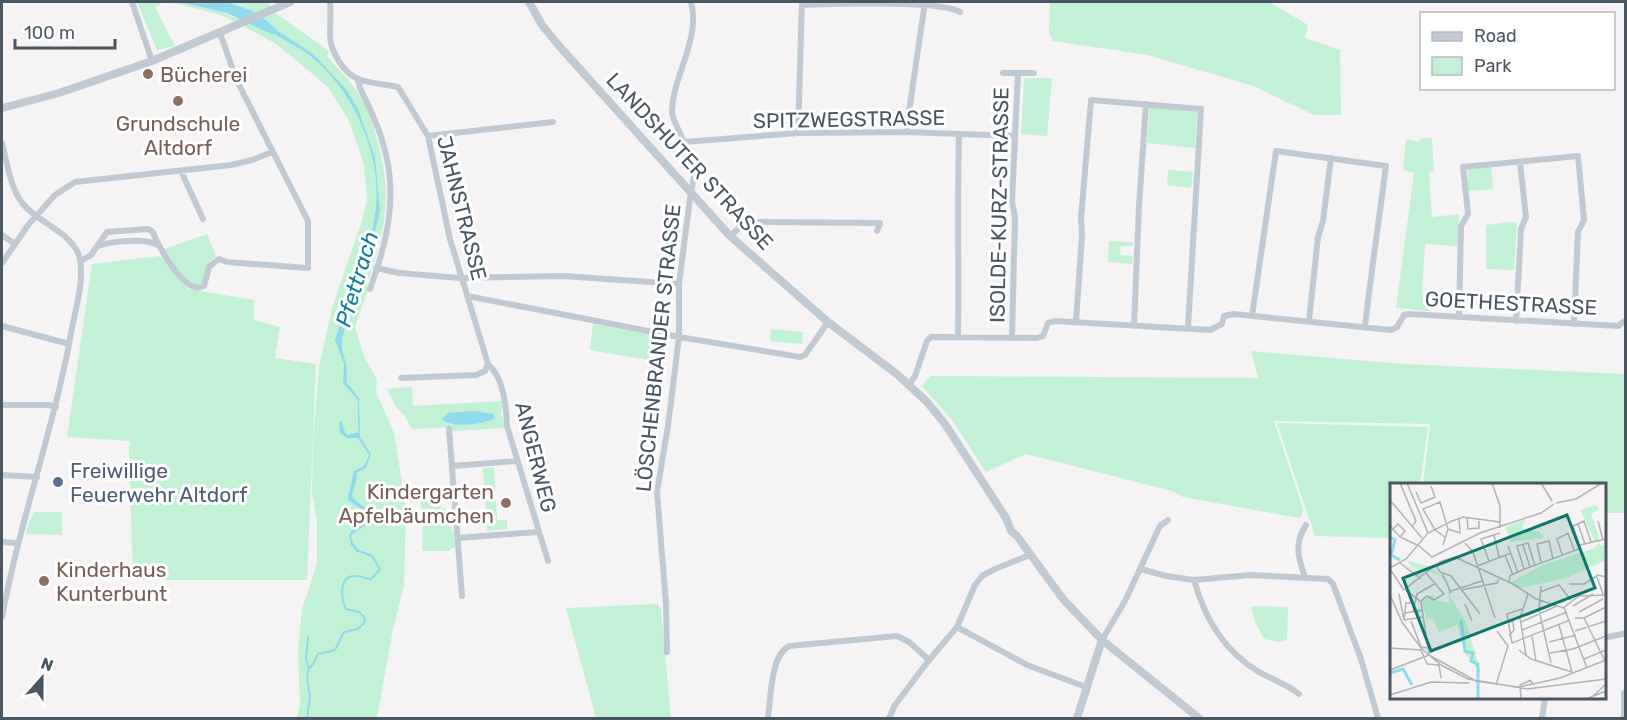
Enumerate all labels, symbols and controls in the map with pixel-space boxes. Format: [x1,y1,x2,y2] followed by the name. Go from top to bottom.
[15,12,116,50] scale bar
[1420,12,1615,90] legend
[24,22,75,44] text: 100 m
[1474,25,1517,47] text: Road
[1474,55,1512,77] text: Park
[160,62,247,87] place label: Bücherei
[141,67,155,81] marker: Bücherei
[601,67,779,255] street label: LANDSHUTER STRASSE
[984,87,1014,323] street label: ISOLDE-KURZ-STRASSE
[171,94,185,108] marker: Grundschule Altdorf
[753,105,945,133] street label: SPITZWEGSTRASSE
[116,111,240,160] place label: Grundschule Altdorf
[432,133,492,283] street label: JAHNSTRASSE
[630,203,686,493] street label: LÖSCHENBRANDER STRASSE
[330,228,384,330] water label: Pfettrach
[1424,286,1598,320] street label: GOETHESTRASSE
[510,399,562,515] street label: ANGERWEG
[70,458,247,507] place label: Freiwillige Feuerwehr Altdorf
[51,475,65,489] marker: Freiwillige Feuerwehr Altdorf
[339,479,494,528] place label: Kindergarten Apfelbäumchen
[1390,483,1606,699] inset map
[499,496,513,510] marker: Kindergarten Apfelbäumchen
[56,557,167,606] place label: Kinderhaus Kunterbunt
[37,574,51,588] marker: Kinderhaus Kunterbunt
[12,648,72,708] north arrow
[38,654,56,675] text: N

